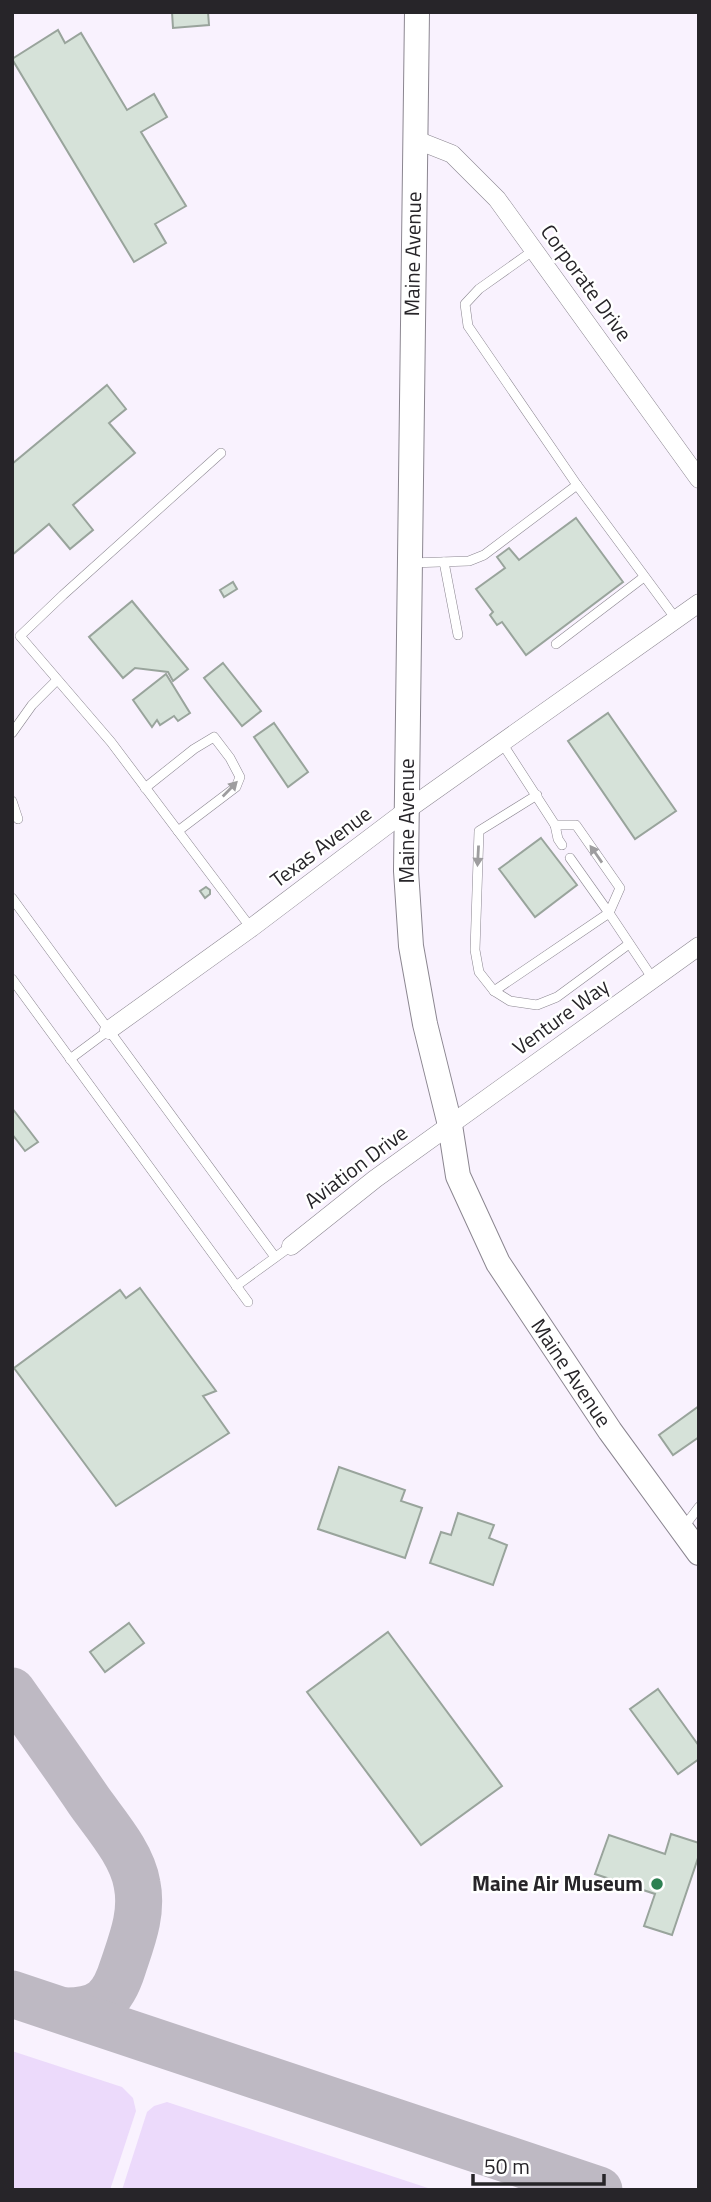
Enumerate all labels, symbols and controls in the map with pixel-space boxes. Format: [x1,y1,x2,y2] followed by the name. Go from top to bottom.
[395,191,429,317] street label: Maine Avenue
[533,217,640,348] street label: Corporate Drive
[390,759,422,883] street label: Maine Avenue
[222,780,239,797] one-way arrow
[263,797,378,895] street label: Texas Avenue
[472,845,483,867] one-way arrow
[589,845,603,863] one-way arrow
[505,970,616,1062] street label: Venture Way
[297,1117,414,1216] street label: Aviation Drive
[524,1312,620,1433] street label: Maine Avenue
[472,1867,643,1899] place label: Maine Air Museum
[649,1876,665,1892] marker: Maine Air Museum
[473,2142,604,2186] scale bar
[484,2150,530,2182] text: 50 m

